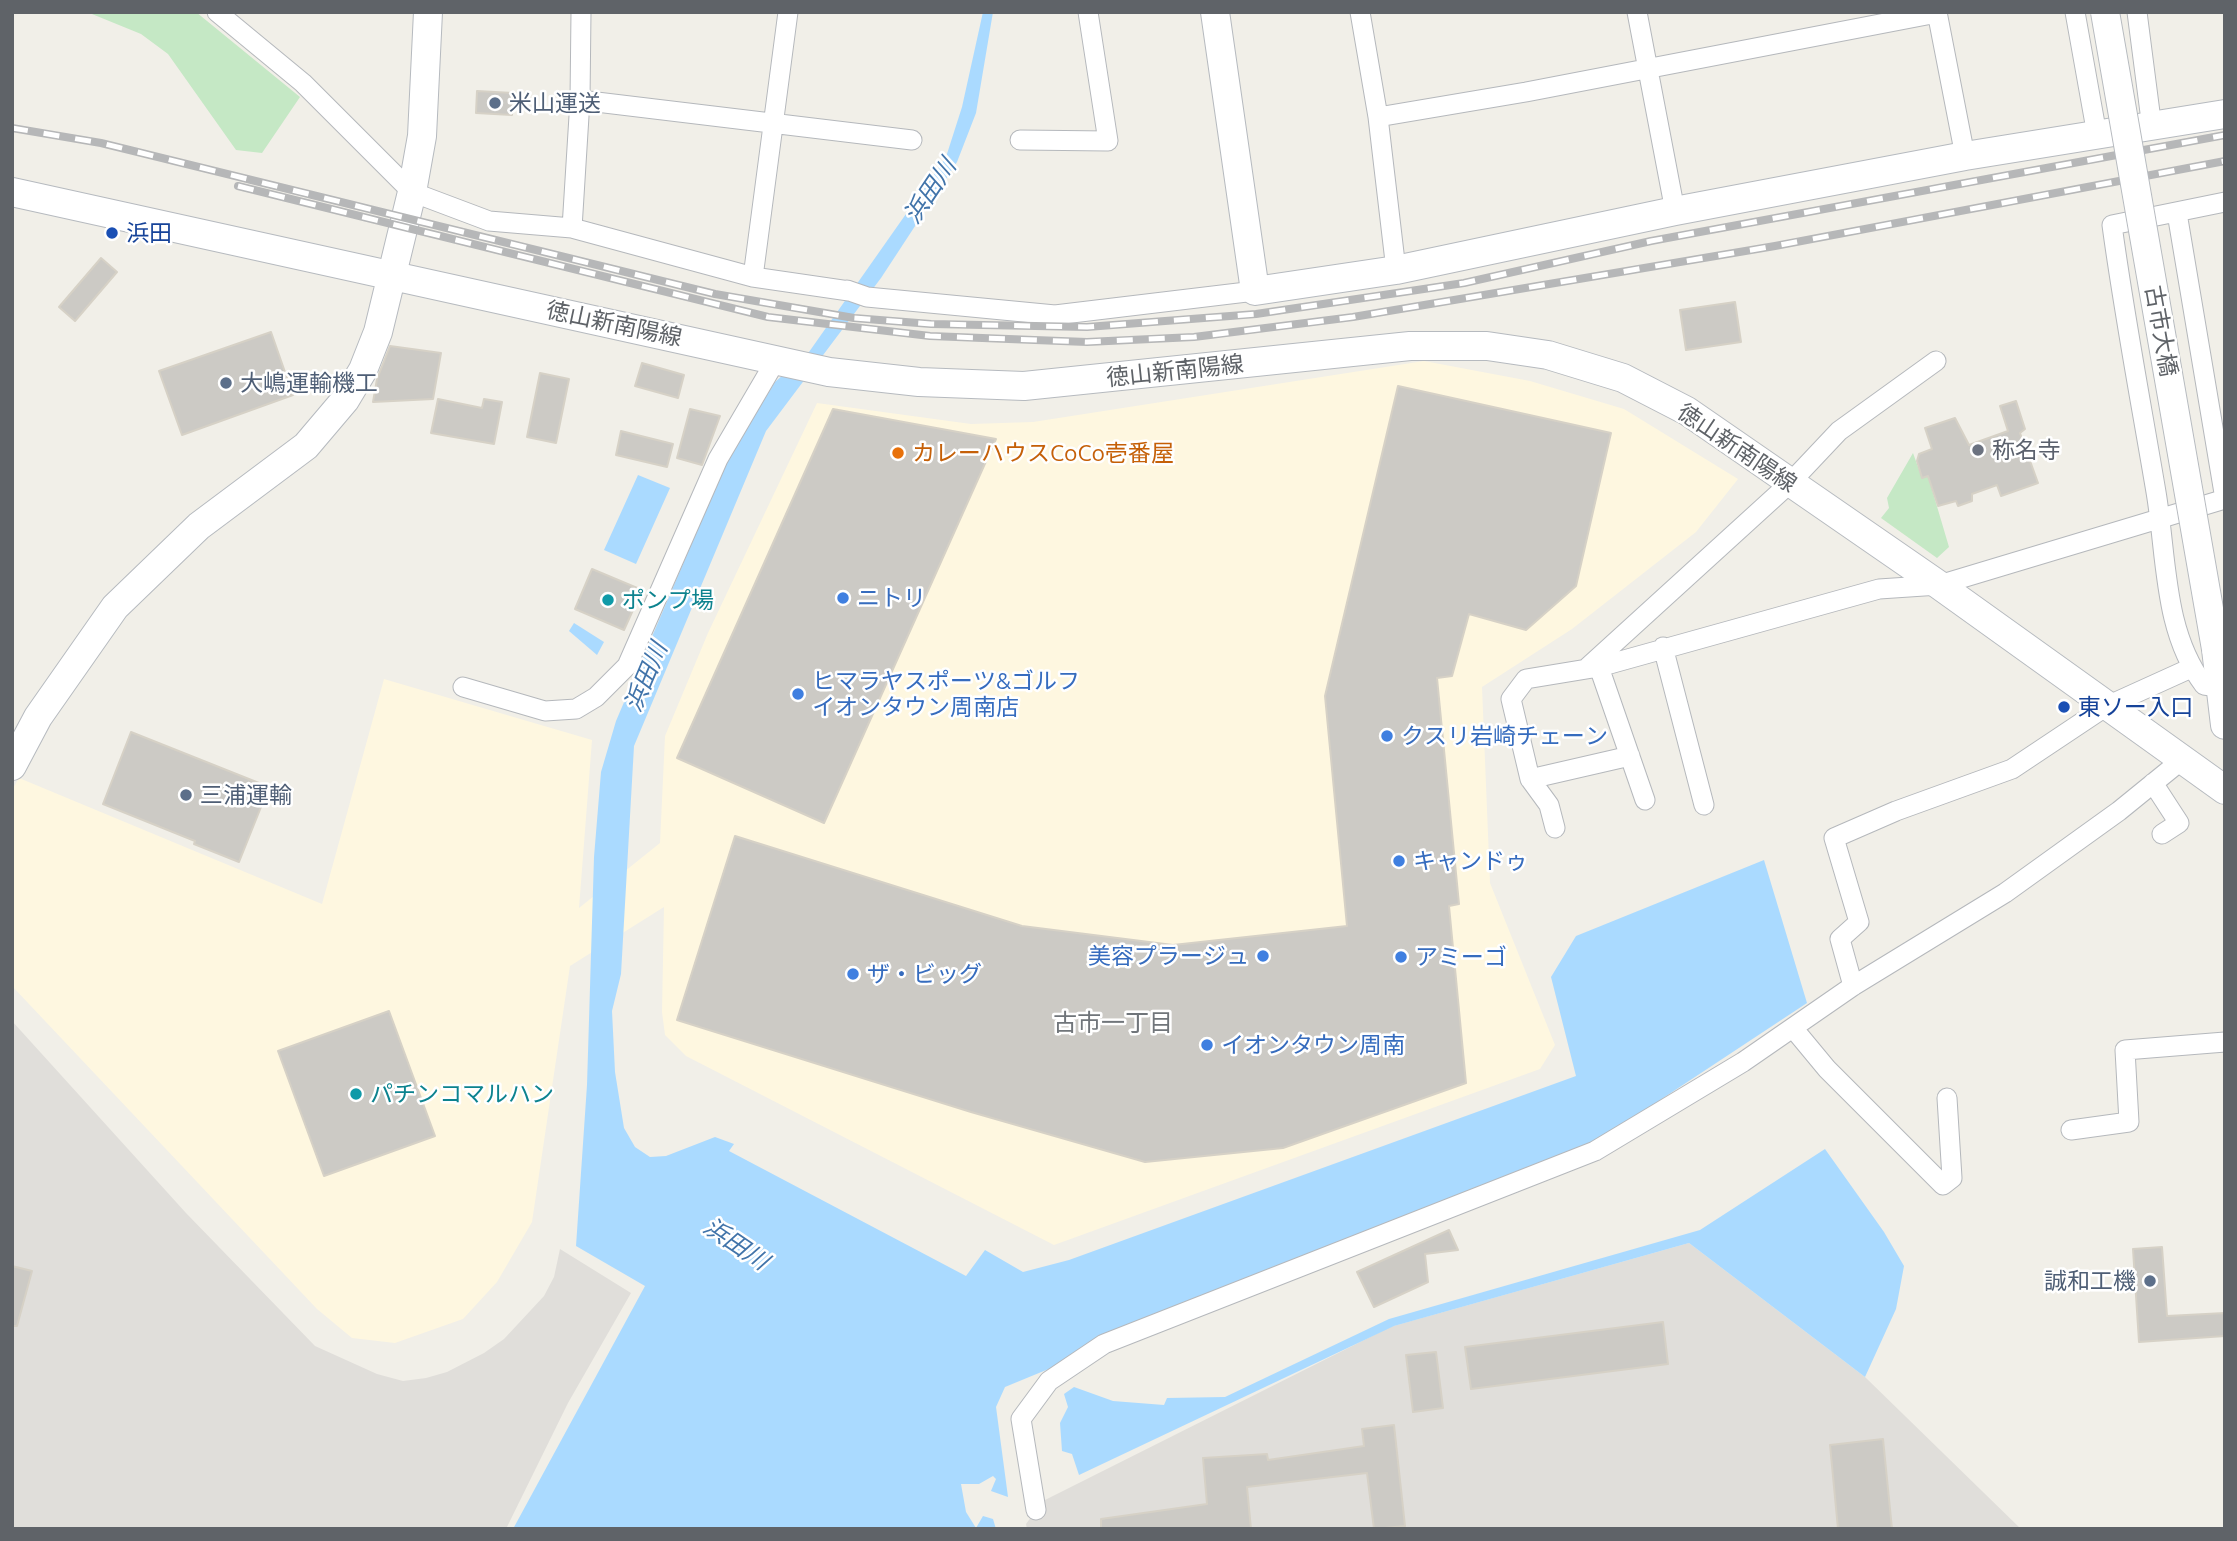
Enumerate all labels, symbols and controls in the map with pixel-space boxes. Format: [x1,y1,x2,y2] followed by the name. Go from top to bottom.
[509,89,601,117] place label: 米山運送
[487,95,503,111] marker: 米山運送
[898,153,962,229] water label: 浜田川
[126,219,172,247] place label: 浜田
[104,225,120,241] marker: 浜田
[2139,283,2183,379] street label: 古市大橋
[544,296,684,352] street label: 徳山新南陽線
[1105,350,1245,392] street label: 徳山新南陽線
[240,369,378,397] place label: 大嶋運輸機工
[218,375,234,391] marker: 大嶋運輸機工
[1672,398,1802,498] street label: 徳山新南陽線
[1992,436,2061,464] place label: 称名寺
[912,439,1174,467] place label: カレーハウスCoCo壱番屋
[1970,442,1986,458] marker: 称名寺
[890,445,906,461] marker: カレーハウスCoCo壱番屋
[857,584,926,612] place label: ニトリ
[622,586,714,614] place label: ポンプ場
[835,590,851,606] marker: ニトリ
[600,592,616,608] marker: ポンプ場
[619,638,673,716] water label: 浜田川
[812,667,1080,721] place label: ヒマラヤスポーツ&ゴルフ イオンタウン周南店
[790,686,806,702] marker: ヒマラヤスポーツ&ゴルフ イオンタウン周南店
[2078,693,2193,721] place label: 東ソー入口
[2056,699,2072,715] marker: 東ソー入口
[1401,722,1608,750] place label: クスリ岩崎チェーン
[1379,728,1395,744] marker: クスリ岩崎チェーン
[200,781,292,809] place label: 三浦運輸
[178,787,194,803] marker: 三浦運輸
[1413,847,1528,875] place label: キャンドゥ
[1391,853,1407,869] marker: キャンドゥ
[1088,942,1249,970] place label: 美容プラージュ
[1415,943,1507,971] place label: アミーゴ
[1255,948,1271,964] marker: 美容プラージュ
[1393,949,1409,965] marker: アミーゴ
[867,960,982,988] place label: ザ・ビッグ
[845,966,861,982] marker: ザ・ビッグ
[1053,1009,1173,1037] district label: 古市一丁目
[1221,1031,1405,1059] place label: イオンタウン周南
[1199,1037,1215,1053] marker: イオンタウン周南
[370,1080,554,1108] place label: パチンコマルハン
[348,1086,364,1102] marker: パチンコマルハン
[698,1212,774,1276] water label: 浜田川
[2044,1267,2136,1295] place label: 誠和工機
[2142,1273,2158,1289] marker: 誠和工機

